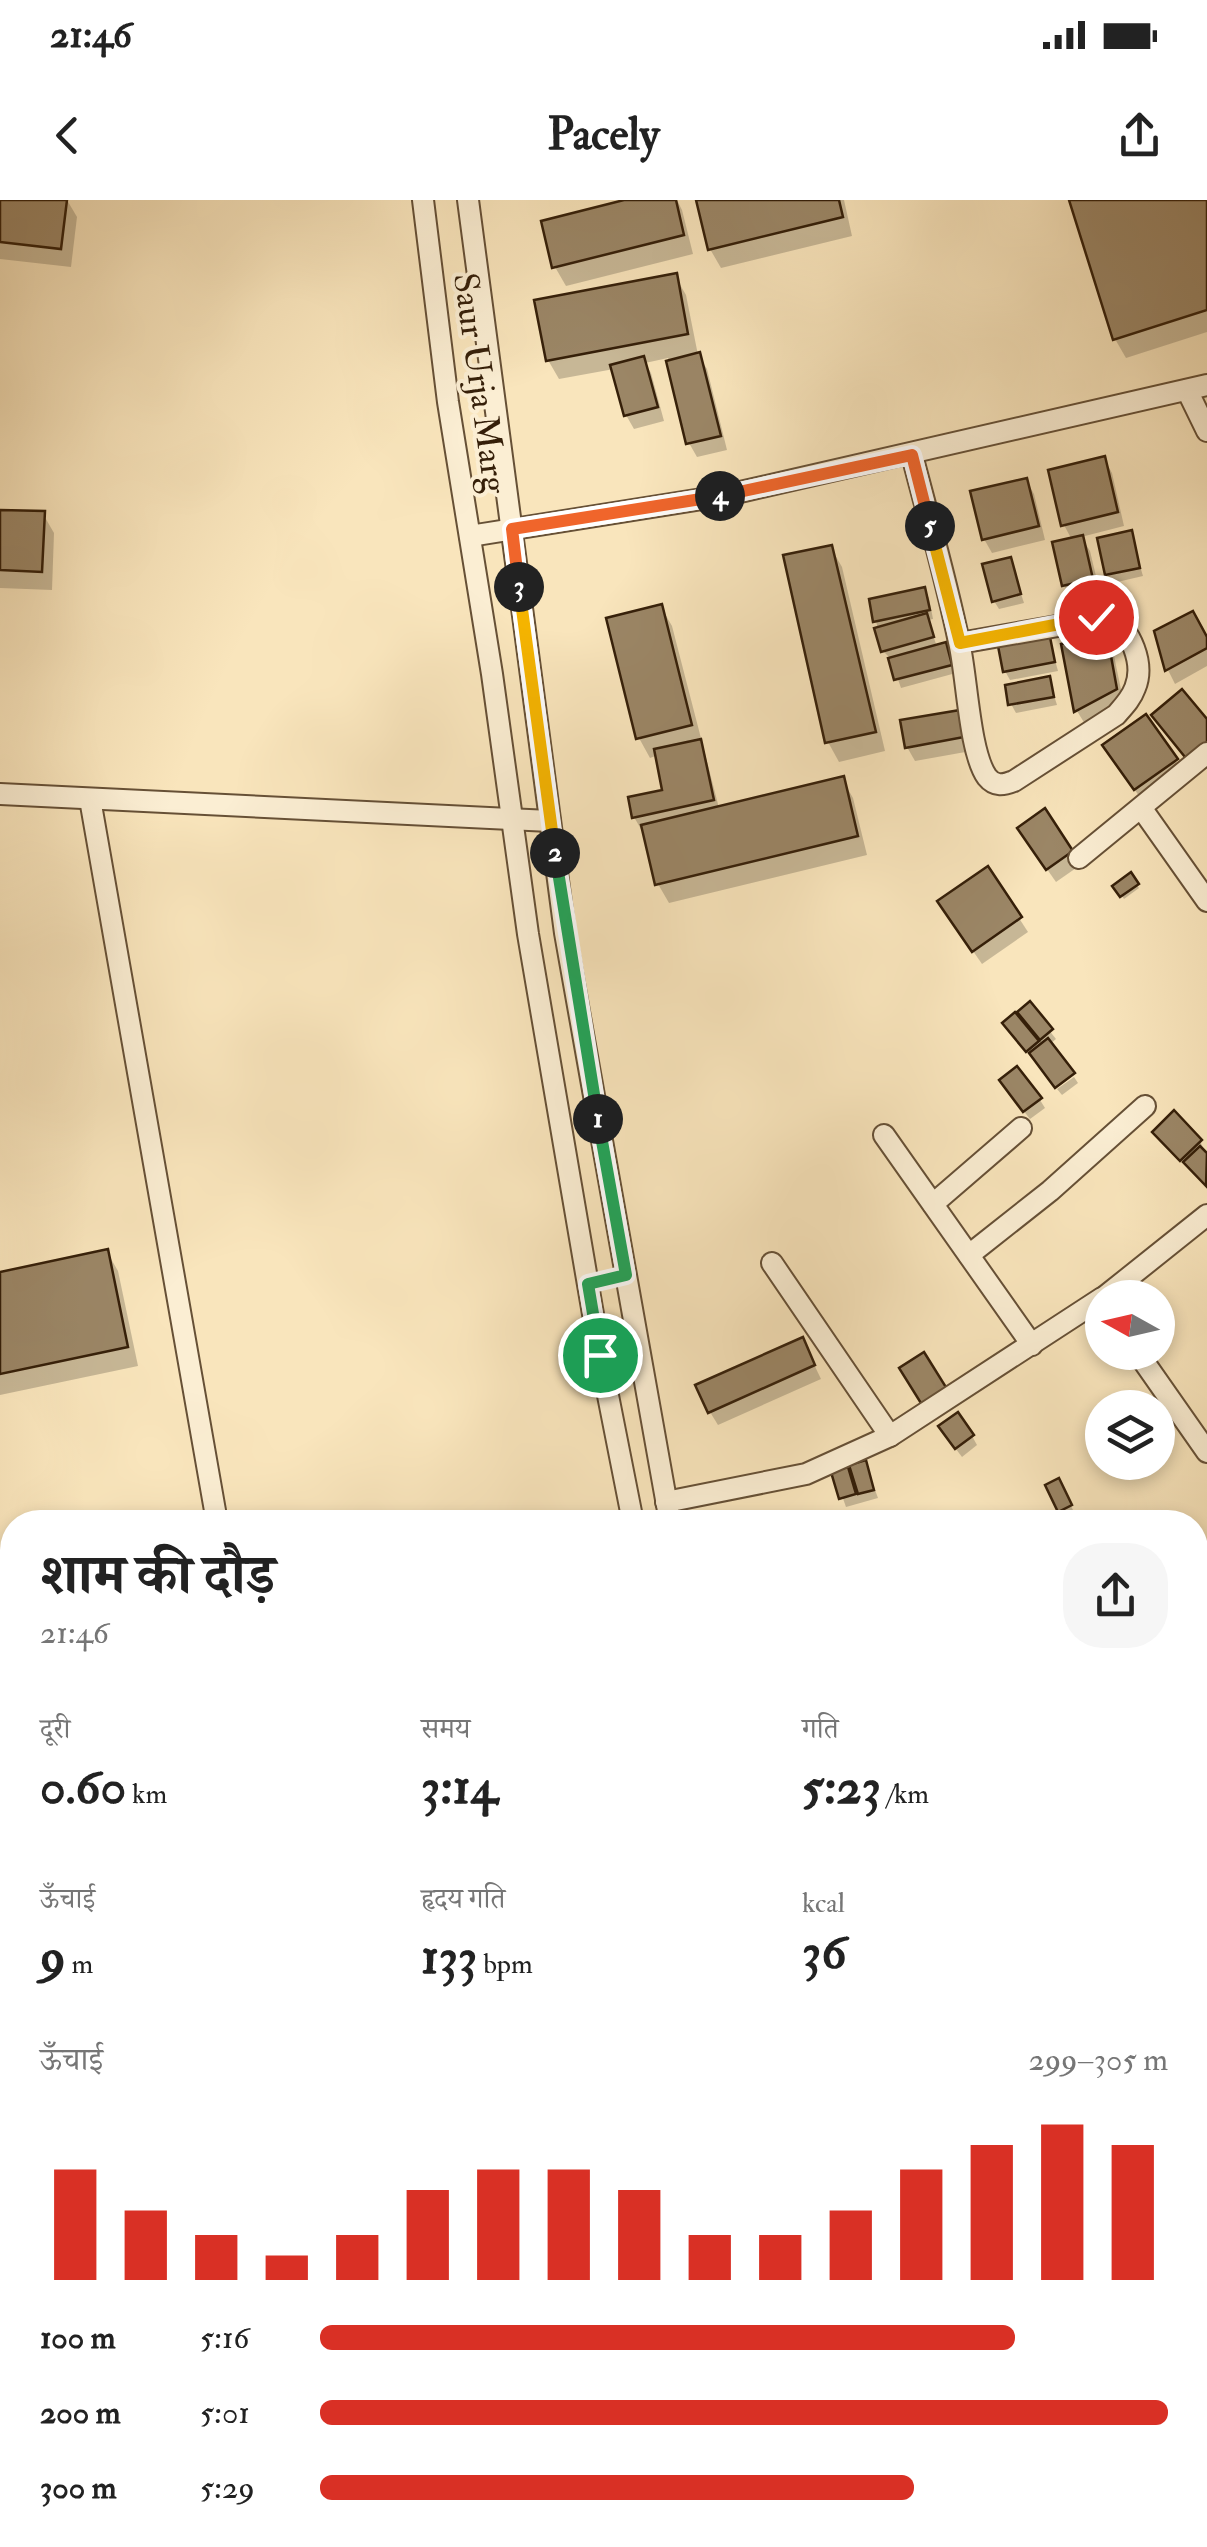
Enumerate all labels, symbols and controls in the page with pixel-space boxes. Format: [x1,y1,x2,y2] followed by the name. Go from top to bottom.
[50,11,132,59] text: 21:46
[548,107,659,163] text: Pacely
[40,108,95,163] icon: back
[1112,108,1167,163] icon: share
[443,270,517,497] street label: Saur Urja Marg
[695,471,745,521] pin: 4
[712,478,728,513] text: 4
[905,501,955,551] pin: 5
[924,508,936,543] text: 5
[494,562,544,612] pin: 3
[514,569,524,604] text: 3
[1054,575,1139,660] pin
[1069,590,1124,645] icon: check
[530,828,580,878] pin: 2
[548,835,562,870] text: 2
[573,1094,623,1144] pin: 1
[593,1101,603,1136] text: 1
[1085,1280,1175,1370] north arrow
[1085,1280,1175,1480] map controls
[558,1313,643,1398] pin
[573,1328,628,1383] icon: arrive
[1085,1390,1175,1480] button: layers
[40,1541,275,1610] text: शाम की दौड़
[1063,1543,1168,1648] button: share
[40,1613,109,1653] text: 21:46
[40,1712,70,1747] text: दूरी
[421,1712,470,1747] text: समय
[802,1712,839,1747] text: गति
[40,1756,126,1819] text: 0.60
[421,1756,497,1819] text: 3:14
[802,1756,881,1819] text: 5:23
[126,1777,167,1812] text: km
[881,1777,929,1812] text: /km
[40,1882,95,1917] text: ऊँचाई
[421,1882,505,1917] text: हृदय गति
[802,1886,845,1921] text: kcal
[802,1921,846,1984] text: 36
[40,1926,66,1989] text: 9
[421,1926,477,1989] text: 133
[66,1947,93,1982] text: m
[477,1947,533,1982] text: bpm
[40,2040,103,2080] text: ऊँचाई
[1029,2040,1168,2080] text: 299–305 m
[40,2318,116,2358] text: 100 m
[200,2318,249,2358] text: 5:16
[40,2393,121,2433] text: 200 m
[200,2393,250,2433] text: 5:01
[40,2468,117,2508] text: 300 m
[200,2468,255,2508] text: 5:29

